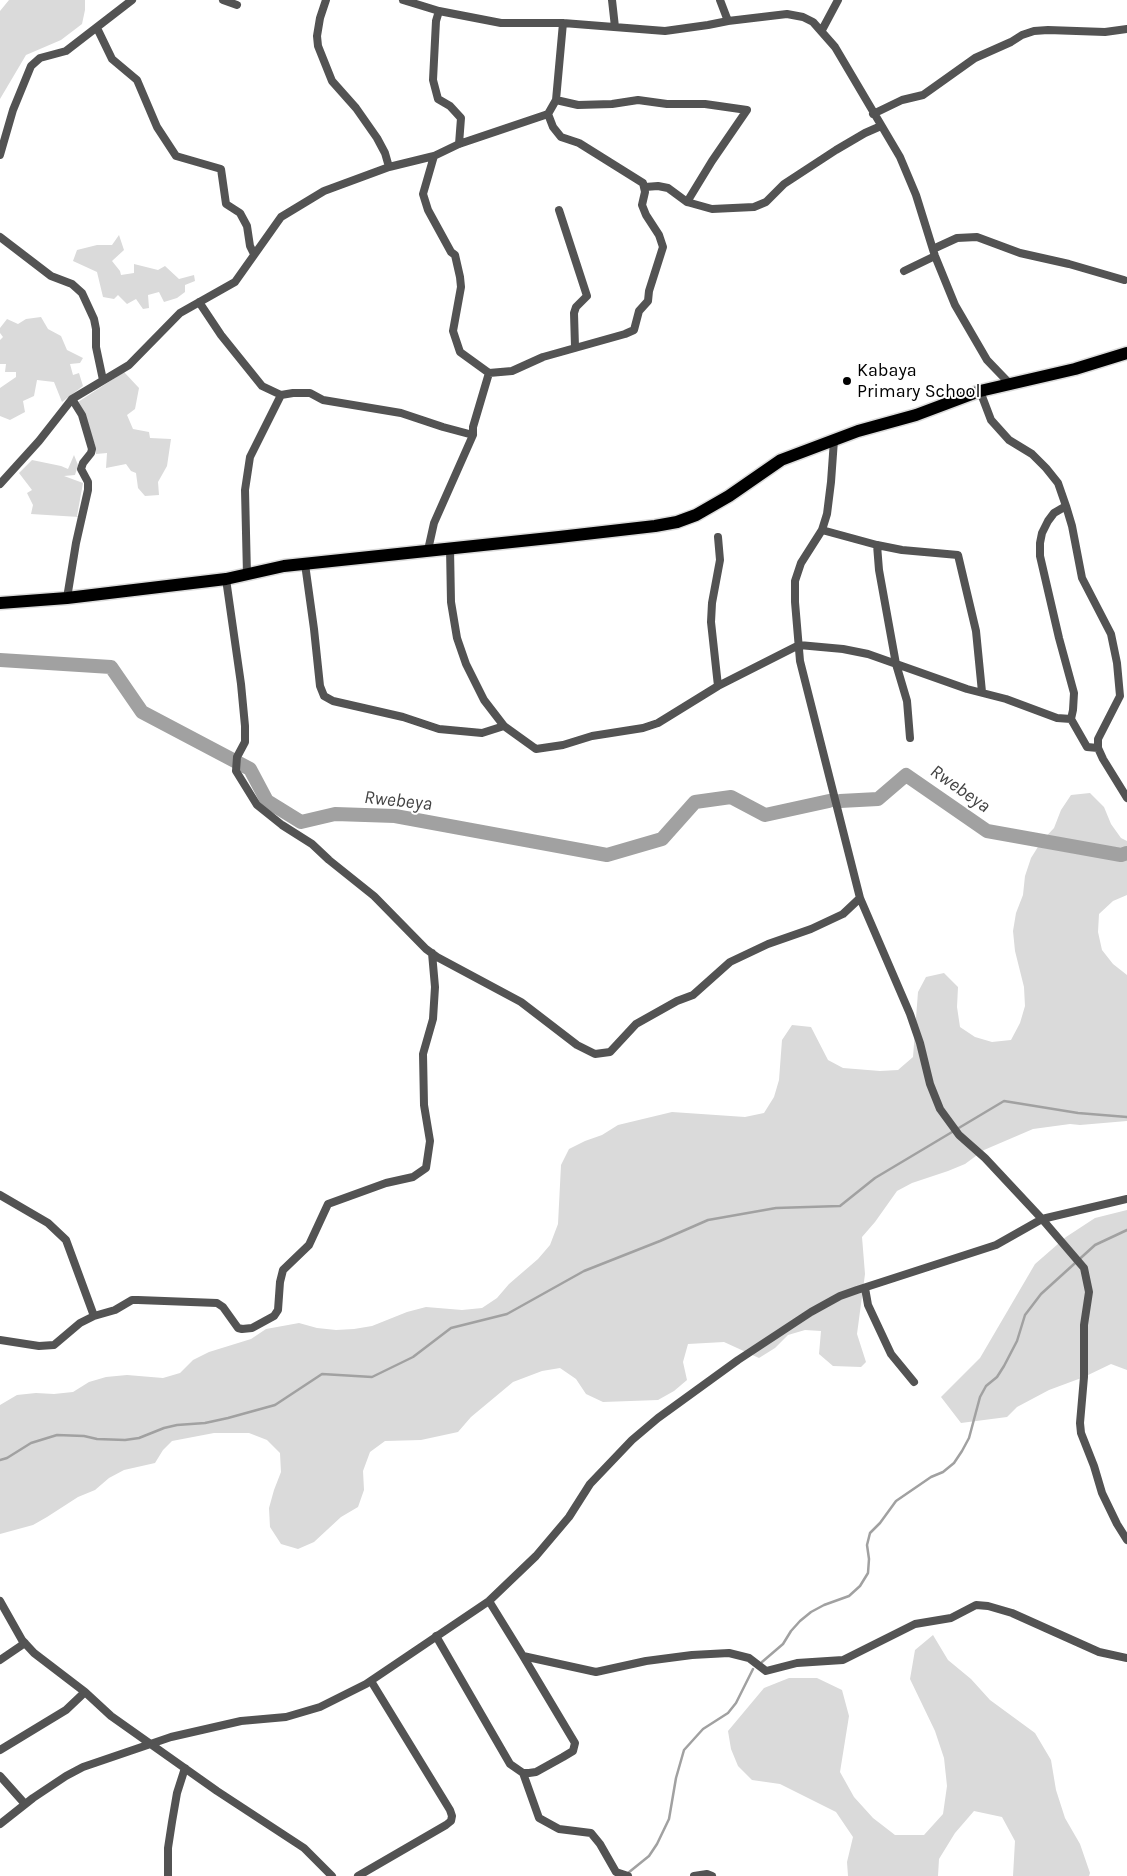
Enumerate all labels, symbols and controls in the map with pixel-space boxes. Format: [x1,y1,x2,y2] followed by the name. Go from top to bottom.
[857,360,980,402] place label: Kabaya Primary School
[841,375,853,387] marker: Kabaya Primary School
[925,760,995,818] water label: Rwebeya
[363,786,433,816] water label: Rwebeya

